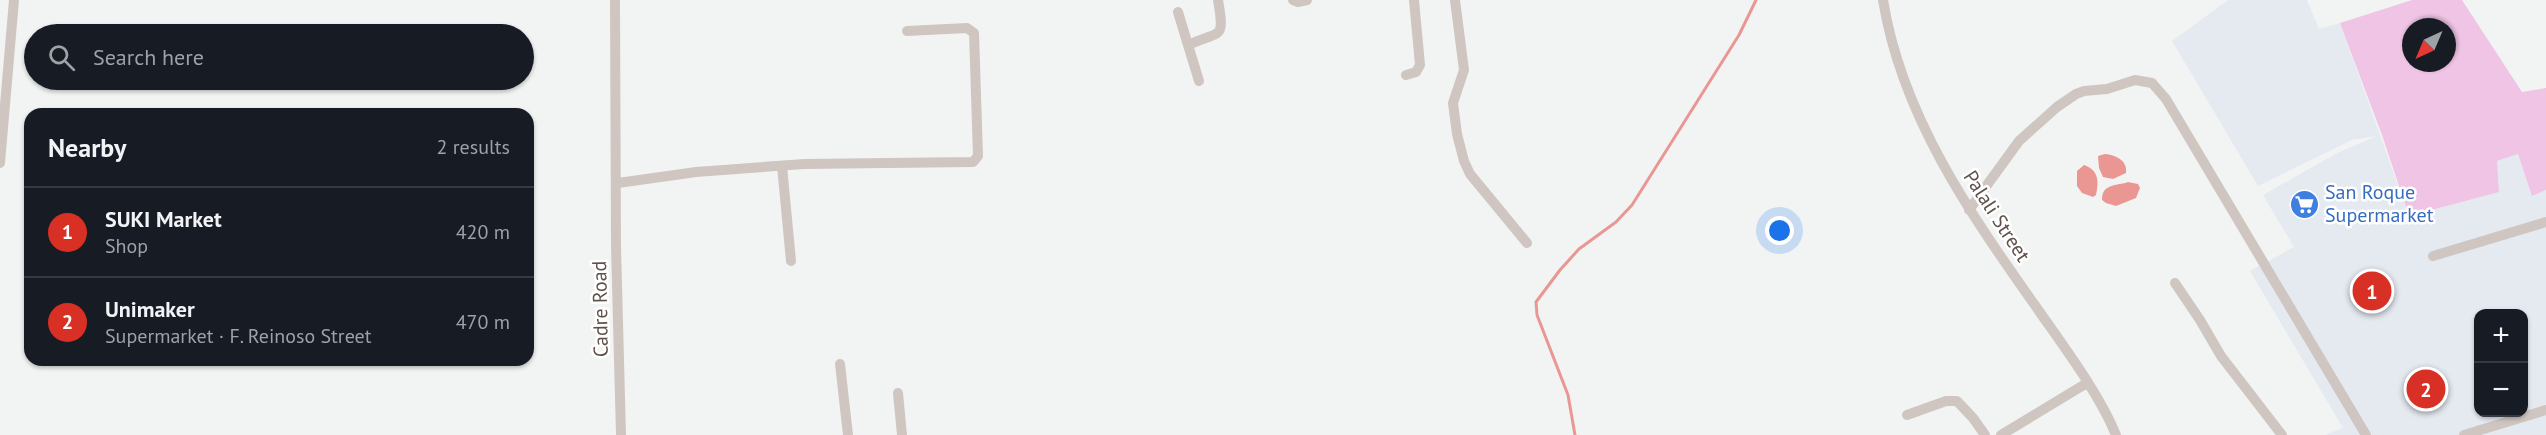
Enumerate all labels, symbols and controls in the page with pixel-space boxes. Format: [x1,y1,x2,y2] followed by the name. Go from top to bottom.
[2402,18,2456,72] north arrow
[24,24,534,90] search box
[45,41,78,74] icon: search
[93,43,204,71] text: Search here
[48,131,126,164] text: Nearby
[437,134,510,160] text: 2 results
[1958,165,2036,267] street label: Palali Street
[2325,179,2434,228] place label: San Roque Supermarket
[2288,188,2320,220] supermarket icon: San Roque Supermarket
[105,205,222,233] text: SUKI Market
[1765,216,1794,245] your location
[62,219,73,245] text: 1
[456,219,510,245] text: 420 m
[105,233,148,259] text: Shop
[586,261,614,357] street label: Cadre Road
[2352,268,2392,314] pin: 1
[105,295,195,323] text: Unimaker
[62,309,73,335] text: 2
[456,309,510,335] text: 470 m
[2474,309,2528,417] map controls
[2474,309,2528,363] button: +
[105,323,372,349] text: Supermarket · F. Reinoso Street
[2474,363,2528,417] button: −
[2406,366,2446,412] pin: 2

